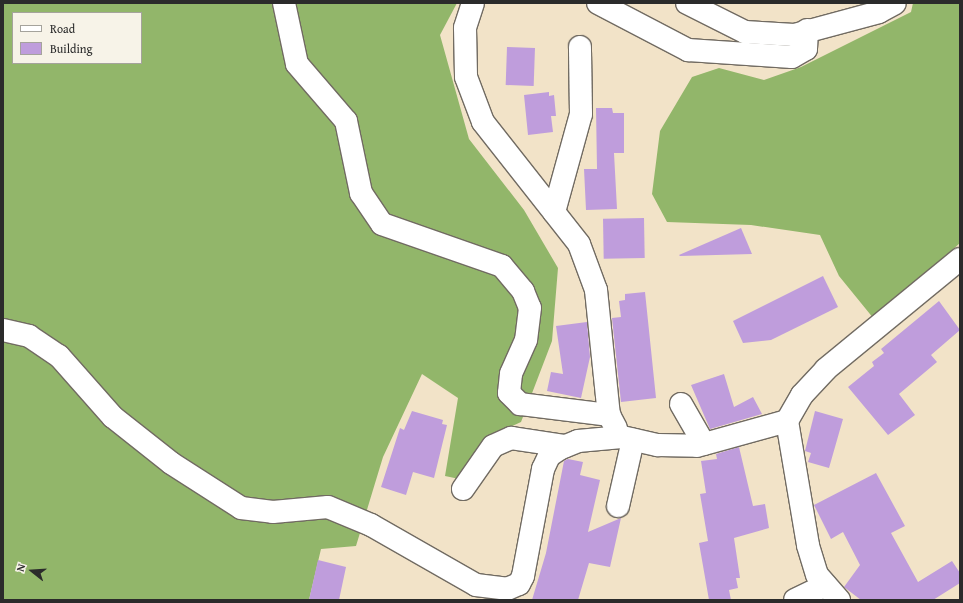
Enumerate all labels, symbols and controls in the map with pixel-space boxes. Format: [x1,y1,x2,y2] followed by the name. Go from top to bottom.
[12,12,142,64] legend
[50,20,75,37] text: Road
[50,40,93,57] text: Building
[12,551,52,591] north arrow
[12,562,29,573] text: N

